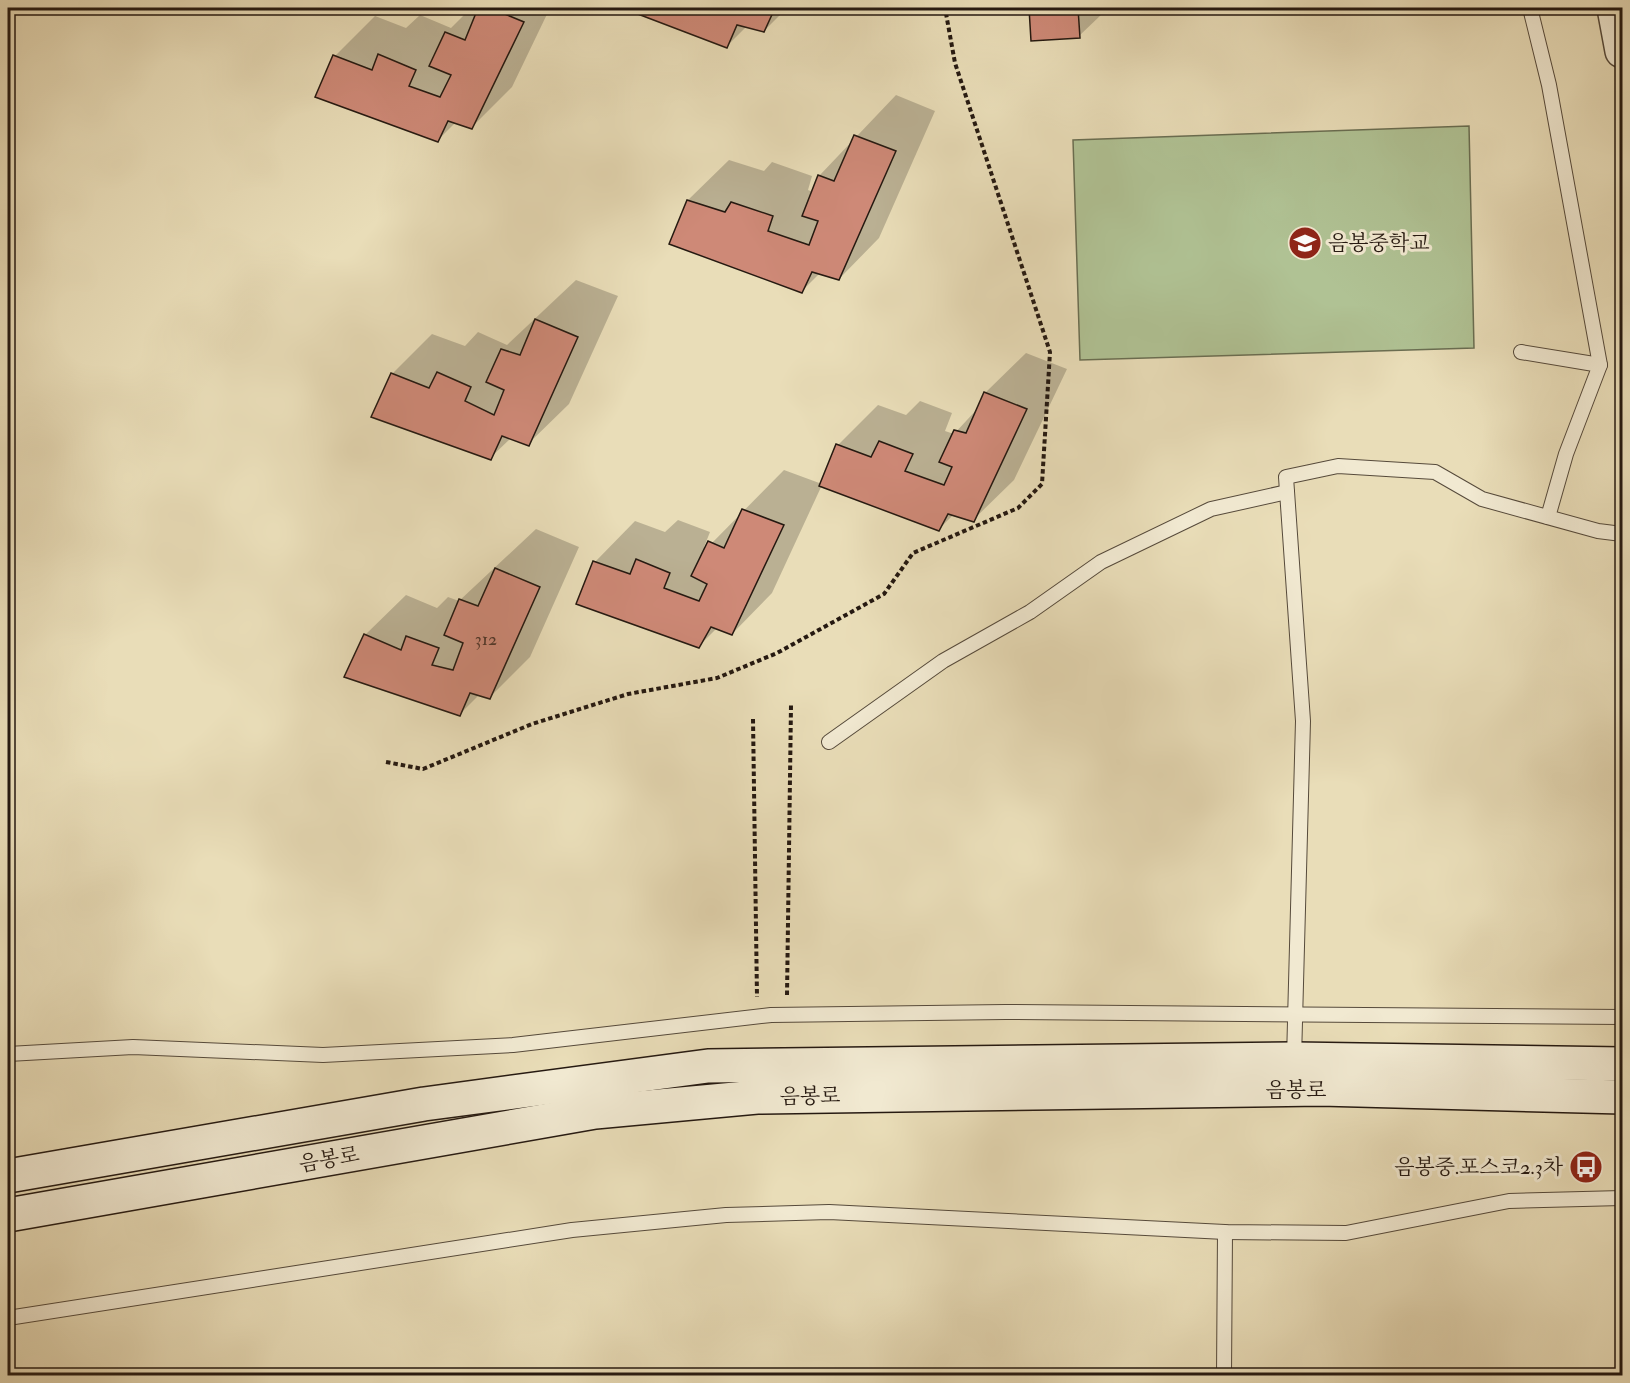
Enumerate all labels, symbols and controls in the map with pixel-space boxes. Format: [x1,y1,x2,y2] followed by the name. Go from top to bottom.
[1287,225,1323,261] school or university icon: 음봉중학교
[1328,230,1429,257] place label: 음봉중학교
[475,628,497,651] house number: 312
[1266,1077,1326,1104] street label: 음봉로
[779,1082,841,1111] street label: 음봉로
[297,1141,361,1178] street label: 음봉로
[1568,1149,1604,1185] bus stop icon: 음봉중.포스코2.3차
[1394,1154,1564,1181] place label: 음봉중.포스코2.3차

